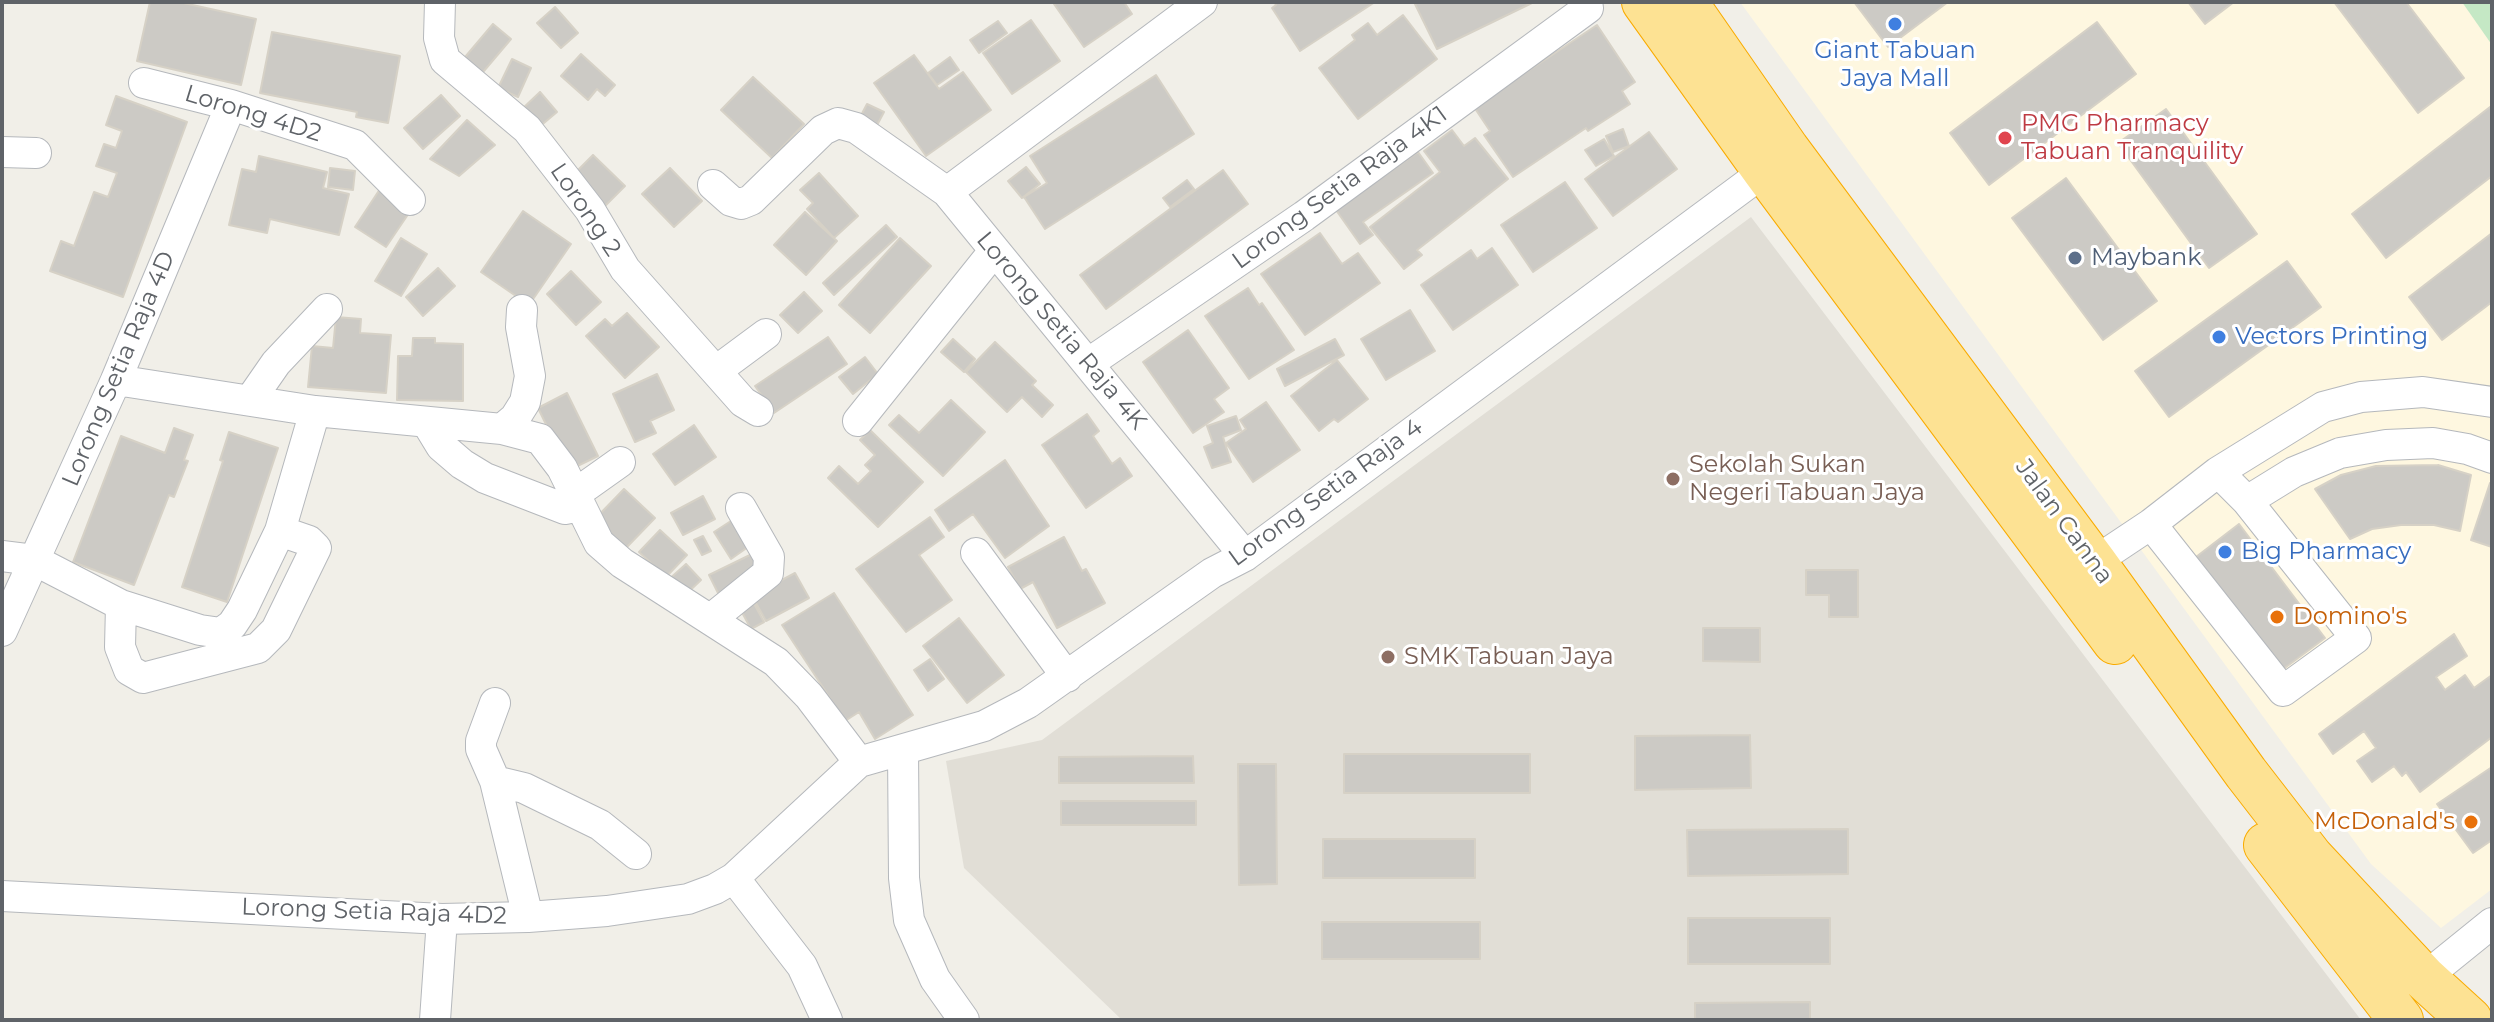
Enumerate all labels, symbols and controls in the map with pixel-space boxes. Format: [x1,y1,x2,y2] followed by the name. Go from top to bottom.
[1886,15,1904,33] marker: Giant Tabuan Jaya Mall
[1814,37,1976,93] place label: Giant Tabuan Jaya Mall
[181,80,325,148] street label: Lorong 4D2
[1227,100,1453,276] street label: Lorong Setia Raja 4K1
[2021,110,2243,166] place label: PMG Pharmacy Tabuan Tranquility
[1996,129,2014,147] marker: PMG Pharmacy Tabuan Tranquility
[543,158,627,262] street label: Lorong 2
[970,226,1152,436] street label: Lorong Setia Raja 4K
[2091,244,2202,272] place label: Maybank
[56,247,182,491] street label: Lorong Setia Raja 4D
[2066,249,2084,267] marker: Maybank
[2235,323,2428,351] place label: Vectors Printing
[2210,328,2228,346] marker: Vectors Printing
[1223,413,1429,573] street label: Lorong Setia Raja 4
[1689,451,1925,507] place label: Sekolah Sukan Negeri Tabuan Jaya
[2009,454,2119,590] street label: Jalan Canna
[1664,470,1682,488] marker: Sekolah Sukan Negeri Tabuan Jaya
[2241,538,2411,566] place label: Big Pharmacy
[2216,543,2234,561] marker: Big Pharmacy
[2293,603,2407,631] place label: Domino's
[2268,608,2286,626] marker: Domino's
[1404,643,1614,671] place label: SMK Tabuan Jaya
[1379,648,1397,666] marker: SMK Tabuan Jaya
[2314,808,2455,836] place label: McDonald's
[2462,813,2480,831] marker: McDonald's
[241,893,507,931] street label: Lorong Setia Raja 4D2

